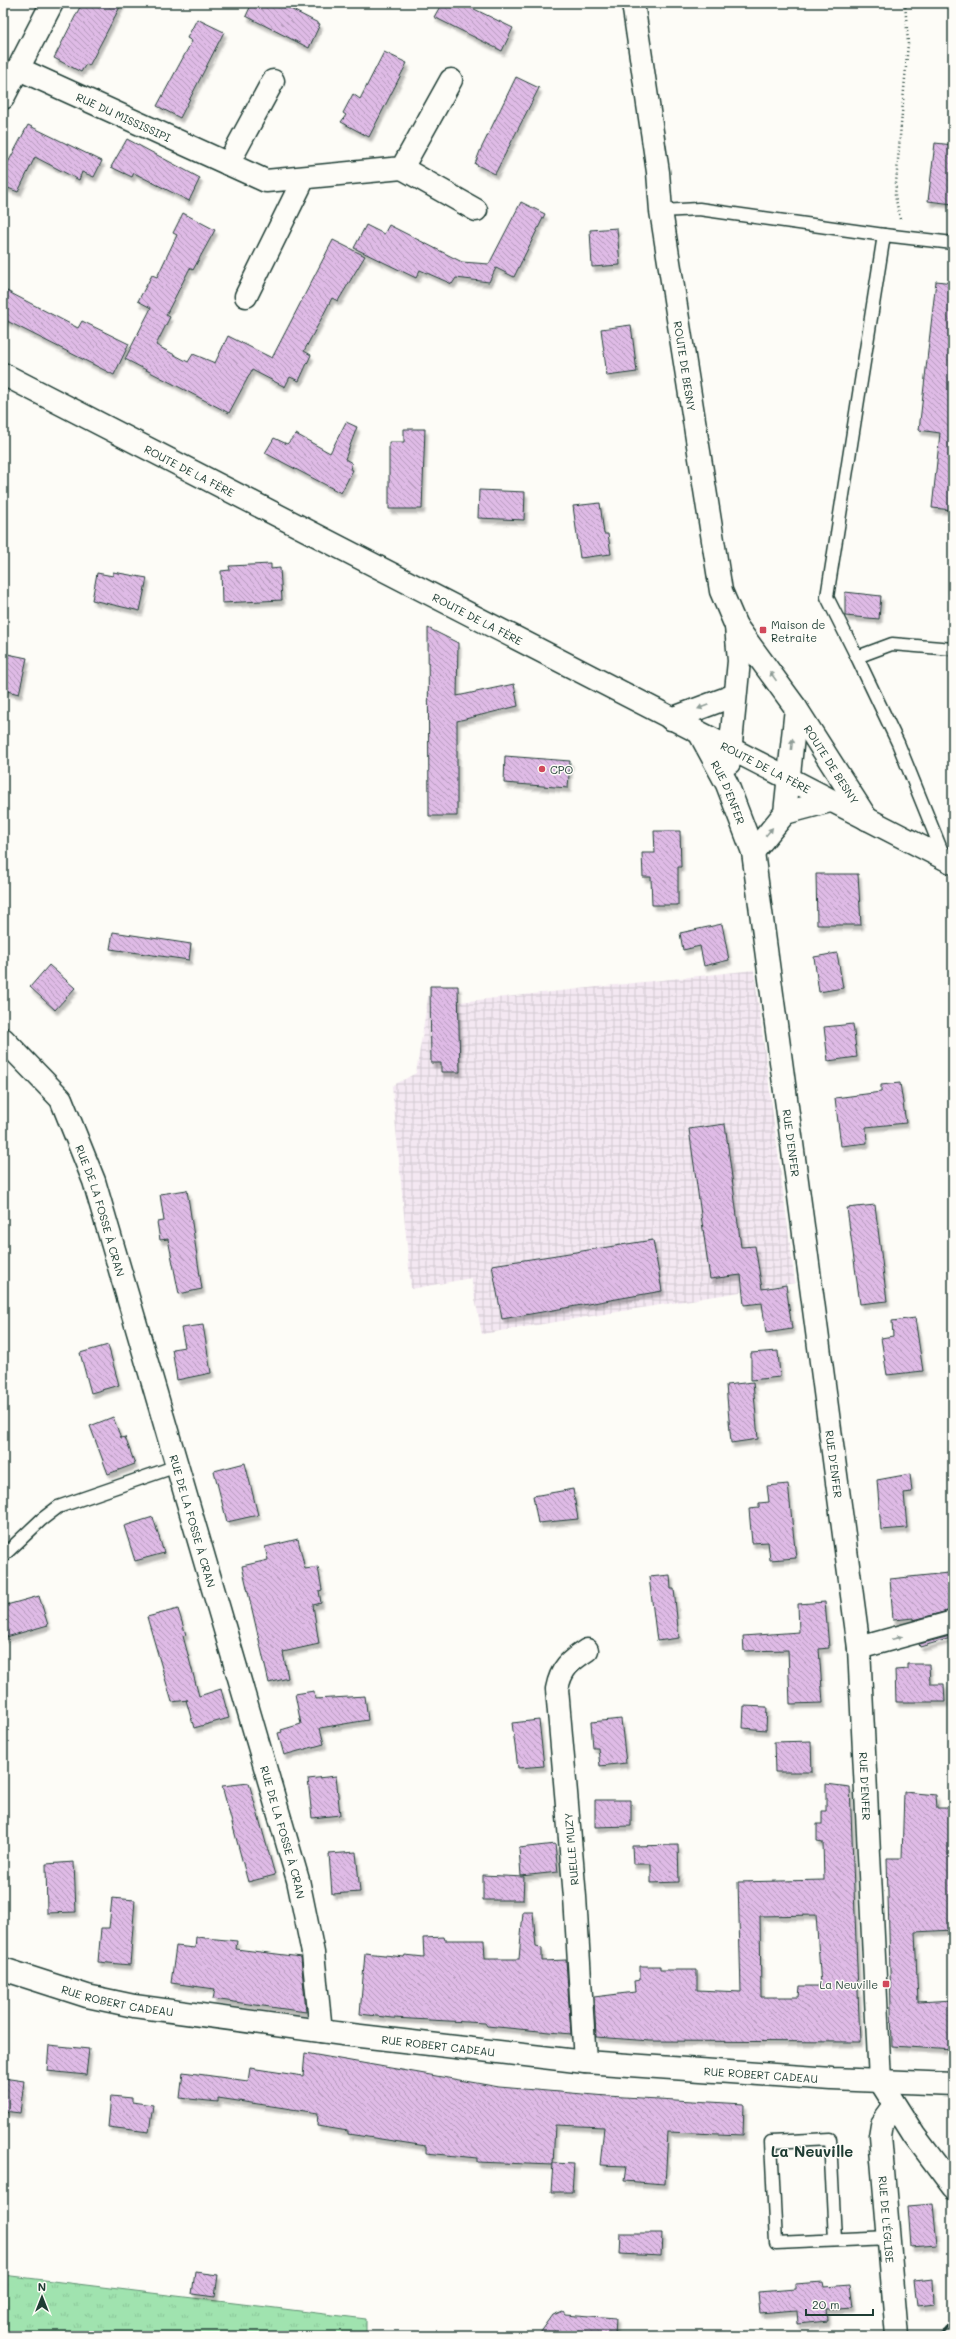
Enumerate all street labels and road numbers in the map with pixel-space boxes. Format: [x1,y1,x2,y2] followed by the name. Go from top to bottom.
[74,89,174,145] street label: RUE DU MISSISSIPI
[671,320,700,412] street label: ROUTE DE BESNY
[142,441,237,500] street label: ROUTE DE LA FÈRE
[430,589,525,648] street label: ROUTE DE LA FÈRE
[801,722,863,807] street label: ROUTE DE BESNY
[718,737,813,796] street label: ROUTE DE LA FÈRE
[708,758,749,826] street label: RUE D'ENFER
[780,1108,804,1178] street label: RUE D'ENFER
[73,1142,129,1278] street label: RUE DE LA FOSSE À CRAN
[823,1429,846,1499] street label: RUE D'ENFER
[167,1453,220,1589] street label: RUE DE LA FOSSE À CRAN
[857,1752,875,1821] street label: RUE D'ENFER
[258,1764,309,1900] street label: RUE DE LA FOSSE À CRAN
[560,1812,582,1886] street label: RUELLE MUZY
[60,1981,174,2019] street label: RUE ROBERT CADEAU
[381,2031,496,2059] street label: RUE ROBERT CADEAU
[703,2063,818,2086] street label: RUE ROBERT CADEAU
[876,2175,898,2264] street label: RUE DE L'ÉGLISE

